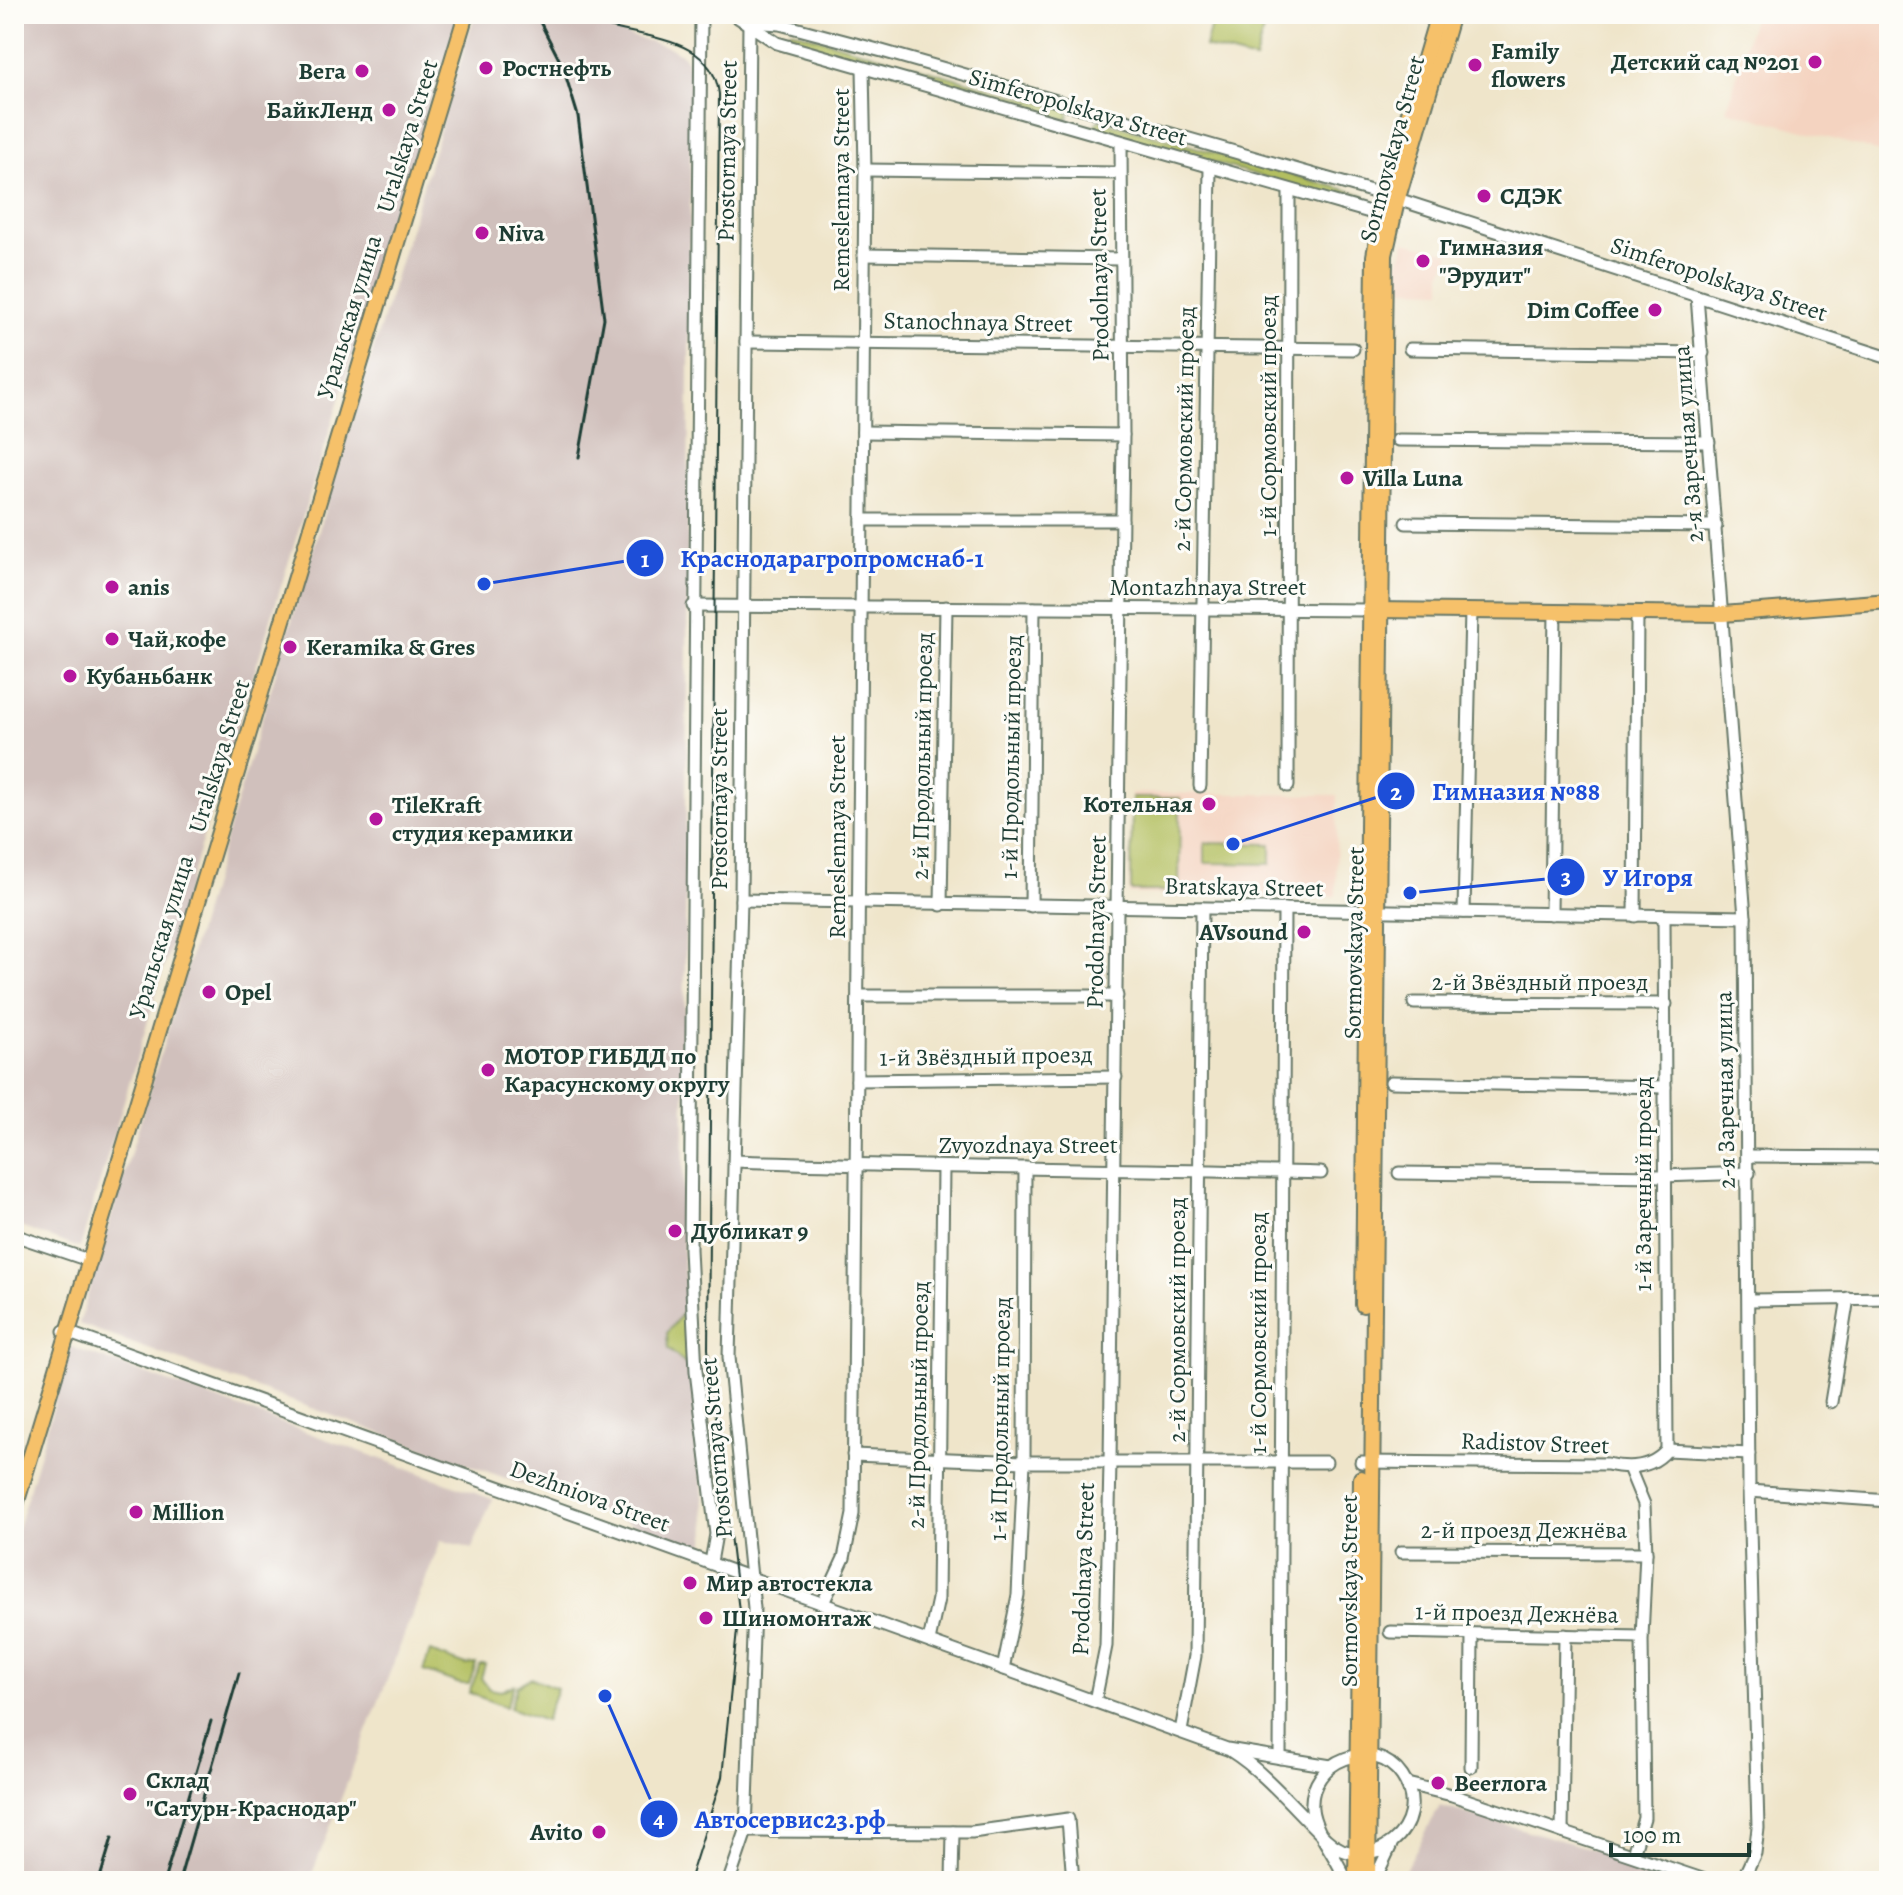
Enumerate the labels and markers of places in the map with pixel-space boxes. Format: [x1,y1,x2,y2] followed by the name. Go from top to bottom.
[1491,35,1566,95] place label: Family flowers
[1611,46,1799,78] place label: Детский сад №201
[502,52,611,84] place label: Ростнефть
[1806,53,1824,71] marker: Детский сад №201
[298,55,347,87] place label: Вега
[1466,56,1484,74] marker: Family flowers
[477,59,495,77] marker: Ростнефть
[353,62,371,80] marker: Вега
[266,94,373,126] place label: БайкЛенд
[380,101,398,119] marker: БайкЛенд
[1500,180,1562,212] place label: СДЭК
[1475,187,1493,205] marker: СДЭК
[498,217,545,249] place label: Niva
[473,224,491,242] marker: Niva
[1439,231,1544,291] place label: Гимназия "Эрудит"
[1414,252,1432,270] marker: Гимназия "Эрудит"
[1526,294,1639,326] place label: Dim Coffee
[1646,301,1664,319] marker: Dim Coffee
[1362,462,1464,494] place label: Villa Luna
[1338,469,1356,487] marker: Villa Luna
[625,533,1000,583] callout: Краснодарагропромснаб-1
[128,571,170,603] place label: anis
[103,578,121,596] marker: anis
[128,623,226,655] place label: Чай,кофе
[103,630,121,648] marker: Чай,кофе
[306,631,475,663] place label: Keramika & Gres
[281,638,299,656] marker: Keramika & Gres
[86,660,213,692] place label: Кубаньбанк
[61,667,79,685] marker: Кубаньбанк
[1376,766,1616,816] callout: Гимназия №88
[1083,788,1193,820] place label: Котельная
[392,789,573,849] place label: TileKraft студия керамики
[1200,795,1218,813] marker: Котельная
[367,810,385,828] marker: TileKraft студия керамики
[1546,852,1709,902] callout: У Игоря
[1198,916,1288,948] place label: AVsound
[1295,923,1313,941] marker: AVsound
[225,976,272,1008] place label: Opel
[200,983,218,1001] marker: Opel
[504,1040,730,1100] place label: МОТОР ГИБДД по Карасунскому округу
[479,1061,497,1079] marker: МОТОР ГИБДД по Карасунскому округу
[691,1215,808,1247] place label: Дубликат 9
[666,1222,684,1240] marker: Дубликат 9
[152,1496,225,1528] place label: Million
[127,1503,145,1521] marker: Million
[706,1567,873,1599] place label: Мир автостекла
[681,1574,699,1592] marker: Мир автостекла
[722,1602,872,1634] place label: Шиномонтаж
[697,1609,715,1627] marker: Шиномонтаж
[146,1764,357,1824] place label: Склад "Сатурн-Краснодар"
[1454,1767,1548,1799] place label: Beerлога
[1429,1774,1447,1792] marker: Beerлога
[121,1785,139,1803] marker: Склад "Сатурн-Краснодар"
[639,1794,902,1844] callout: Автосервис23.рф
[529,1816,583,1848] place label: Avito
[590,1823,608,1841] marker: Avito

